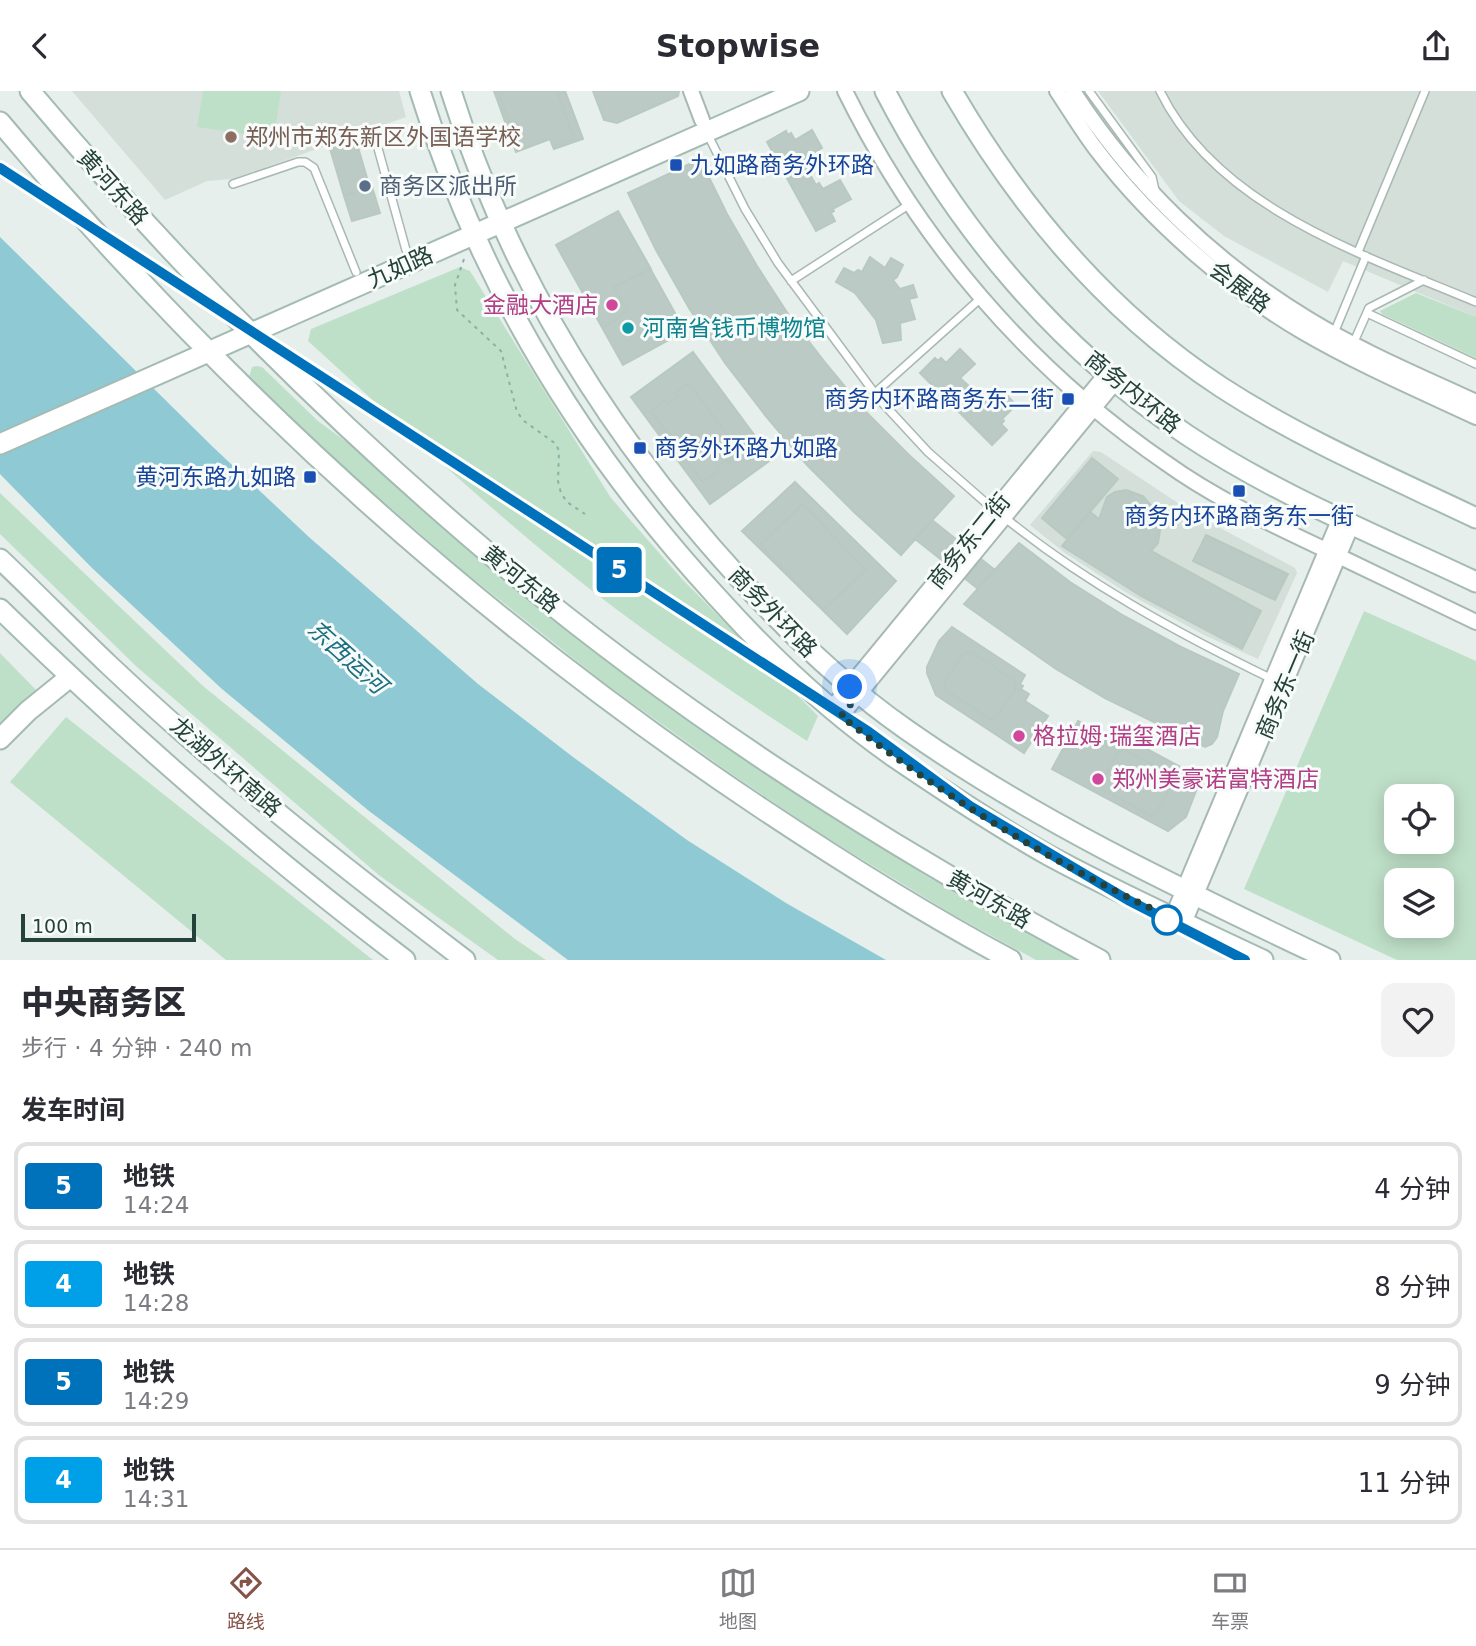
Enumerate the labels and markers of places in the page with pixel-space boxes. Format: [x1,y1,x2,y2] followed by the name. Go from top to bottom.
[245,124,521,150] place label: 郑州市郑东新区外国语学校
[223,129,239,145] marker: 郑州市郑东新区外国语学校
[690,152,874,178] place label: 九如路商务外环路
[668,157,684,173] marker: 九如路商务外环路
[379,173,517,199] place label: 商务区派出所
[357,178,373,194] marker: 商务区派出所
[483,292,598,318] place label: 金融大酒店
[604,297,620,313] marker: 金融大酒店
[642,315,826,341] place label: 河南省钱币博物馆
[620,320,636,336] marker: 河南省钱币博物馆
[824,386,1054,412] place label: 商务内环路商务东二街
[1060,391,1076,407] marker: 商务内环路商务东二街
[654,435,838,461] place label: 商务外环路九如路
[632,440,648,456] marker: 商务外环路九如路
[135,464,296,490] place label: 黄河东路九如路
[302,469,318,485] marker: 黄河东路九如路
[1231,483,1247,499] marker: 商务内环路商务东一街
[1124,503,1354,529] place label: 商务内环路商务东一街
[1033,723,1201,749] place label: 格拉姆·瑞玺酒店
[1011,728,1027,744] marker: 格拉姆·瑞玺酒店
[1112,766,1319,792] place label: 郑州美豪诺富特酒店
[1090,771,1106,787] marker: 郑州美豪诺富特酒店
[1152,905,1182,935] unlabelled marker

